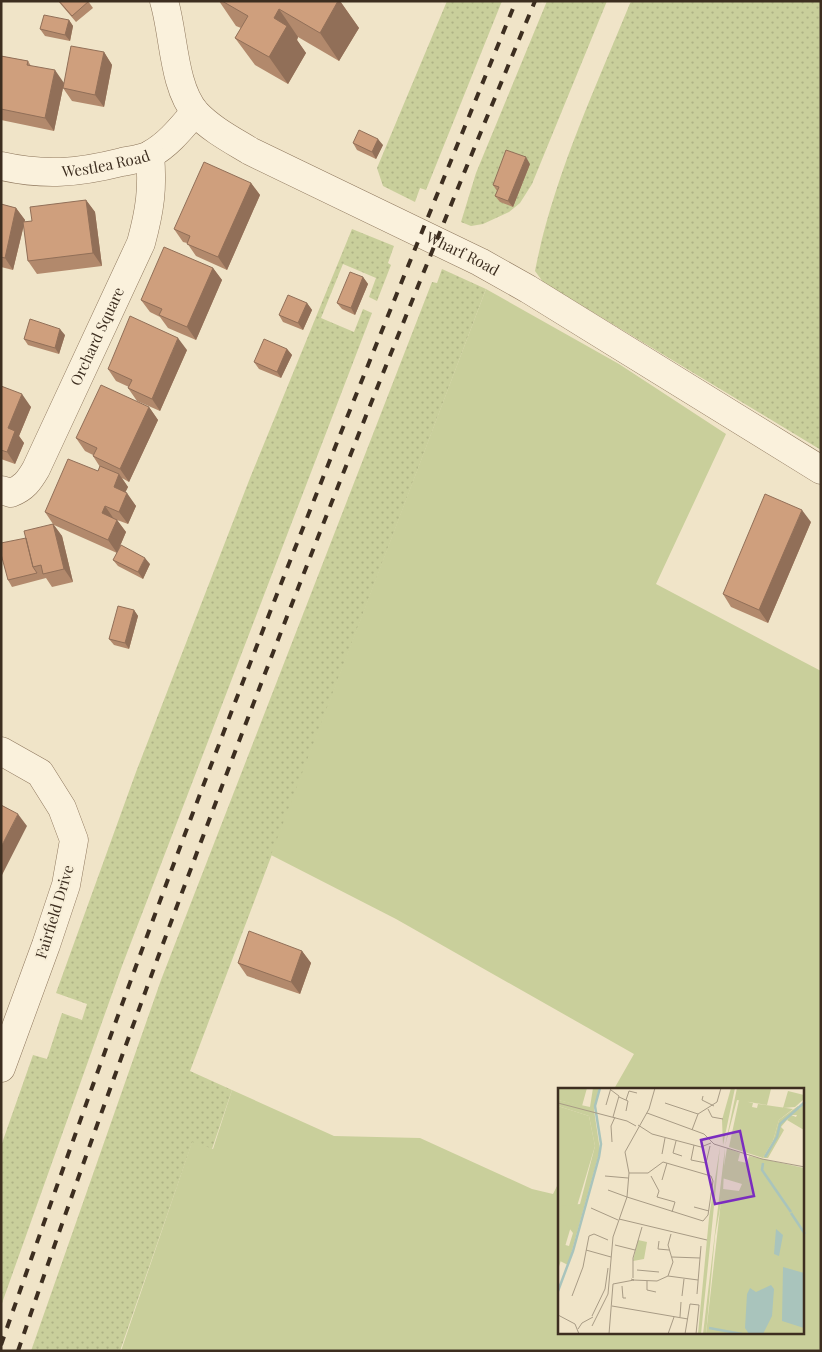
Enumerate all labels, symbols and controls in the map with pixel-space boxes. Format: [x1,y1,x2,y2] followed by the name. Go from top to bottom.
[60,145,153,181] street label: Westlea Road
[422,226,503,280] street label: Wharf Road
[65,283,128,389] street label: Orchard Square
[30,862,78,961] street label: Fairfield Drive
[558,1088,804,1334] inset map

